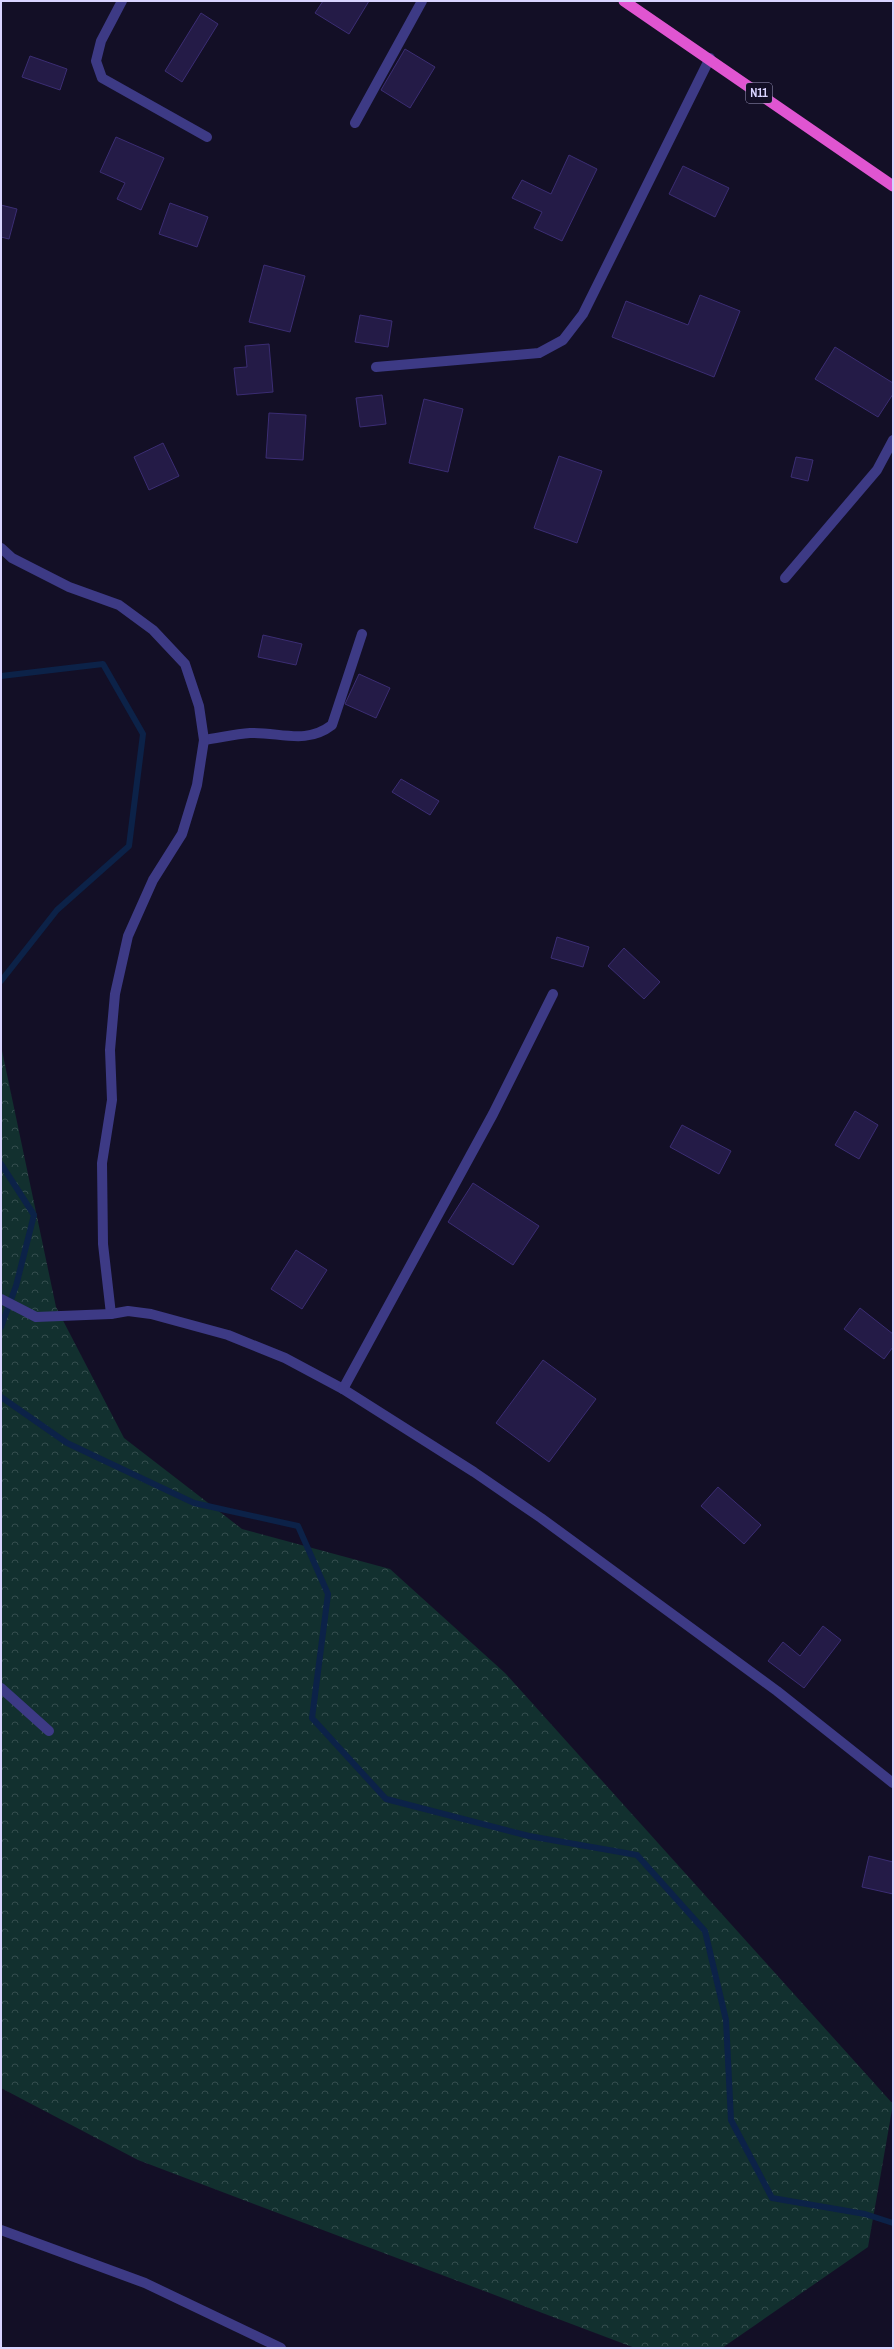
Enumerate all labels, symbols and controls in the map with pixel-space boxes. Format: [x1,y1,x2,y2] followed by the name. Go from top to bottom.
[746,83,772,103] road number: N11

